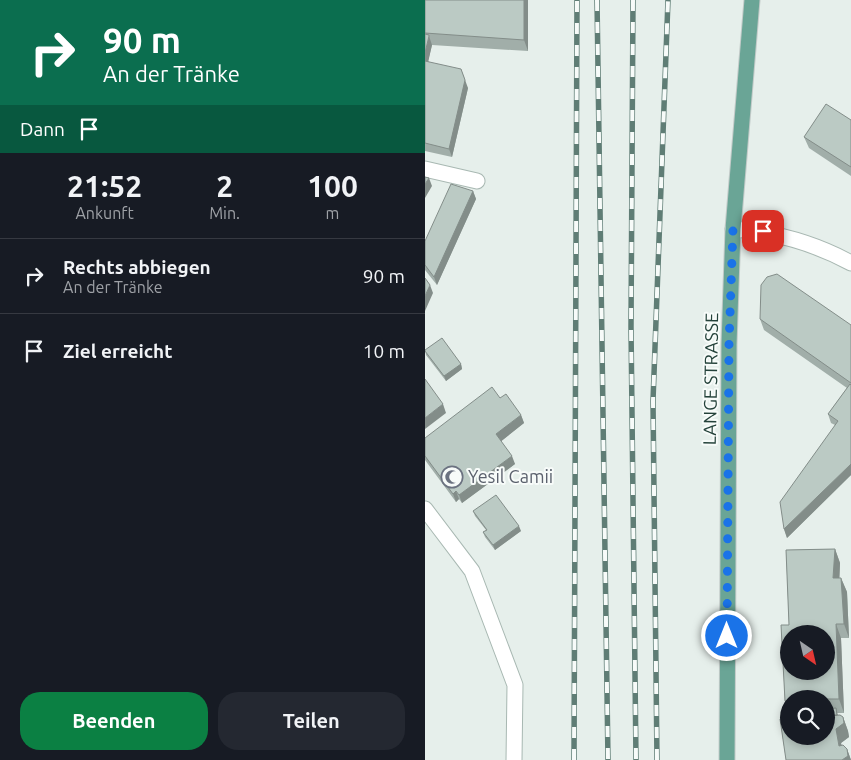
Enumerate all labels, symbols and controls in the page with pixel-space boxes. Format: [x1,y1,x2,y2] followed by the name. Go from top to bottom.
[20,20,85,85] icon: right
[103,20,181,60] text: 90 m
[103,61,240,86] text: An der Tränke
[75,115,103,143] icon: arrive
[20,118,65,140] text: Dann
[67,169,142,203] text: 21:52
[216,169,233,203] text: 2
[307,169,358,203] text: 100
[75,204,134,222] text: Ankunft
[209,204,240,222] text: Min.
[326,204,339,222] text: m
[742,210,784,252] pin
[749,217,777,245] icon: arrive
[63,256,211,278] text: Rechts abbiegen
[20,262,48,290] icon: right
[363,265,405,287] text: 90 m
[63,278,163,296] text: An der Tränke
[699,313,721,445] street label: LANGE STRASSE
[20,337,48,365] icon: arrive
[63,340,172,362] text: Ziel erreicht
[363,340,405,362] text: 10 m
[440,465,464,489] mosque icon: Yesil Camii
[468,466,553,486] place label: Yesil Camii
[700,609,752,661] position arrow
[780,625,835,680] north arrow
[780,625,835,745] map controls
[780,690,835,745] button: search
[20,692,208,750] button: Beenden
[218,692,405,750] button: Teilen

